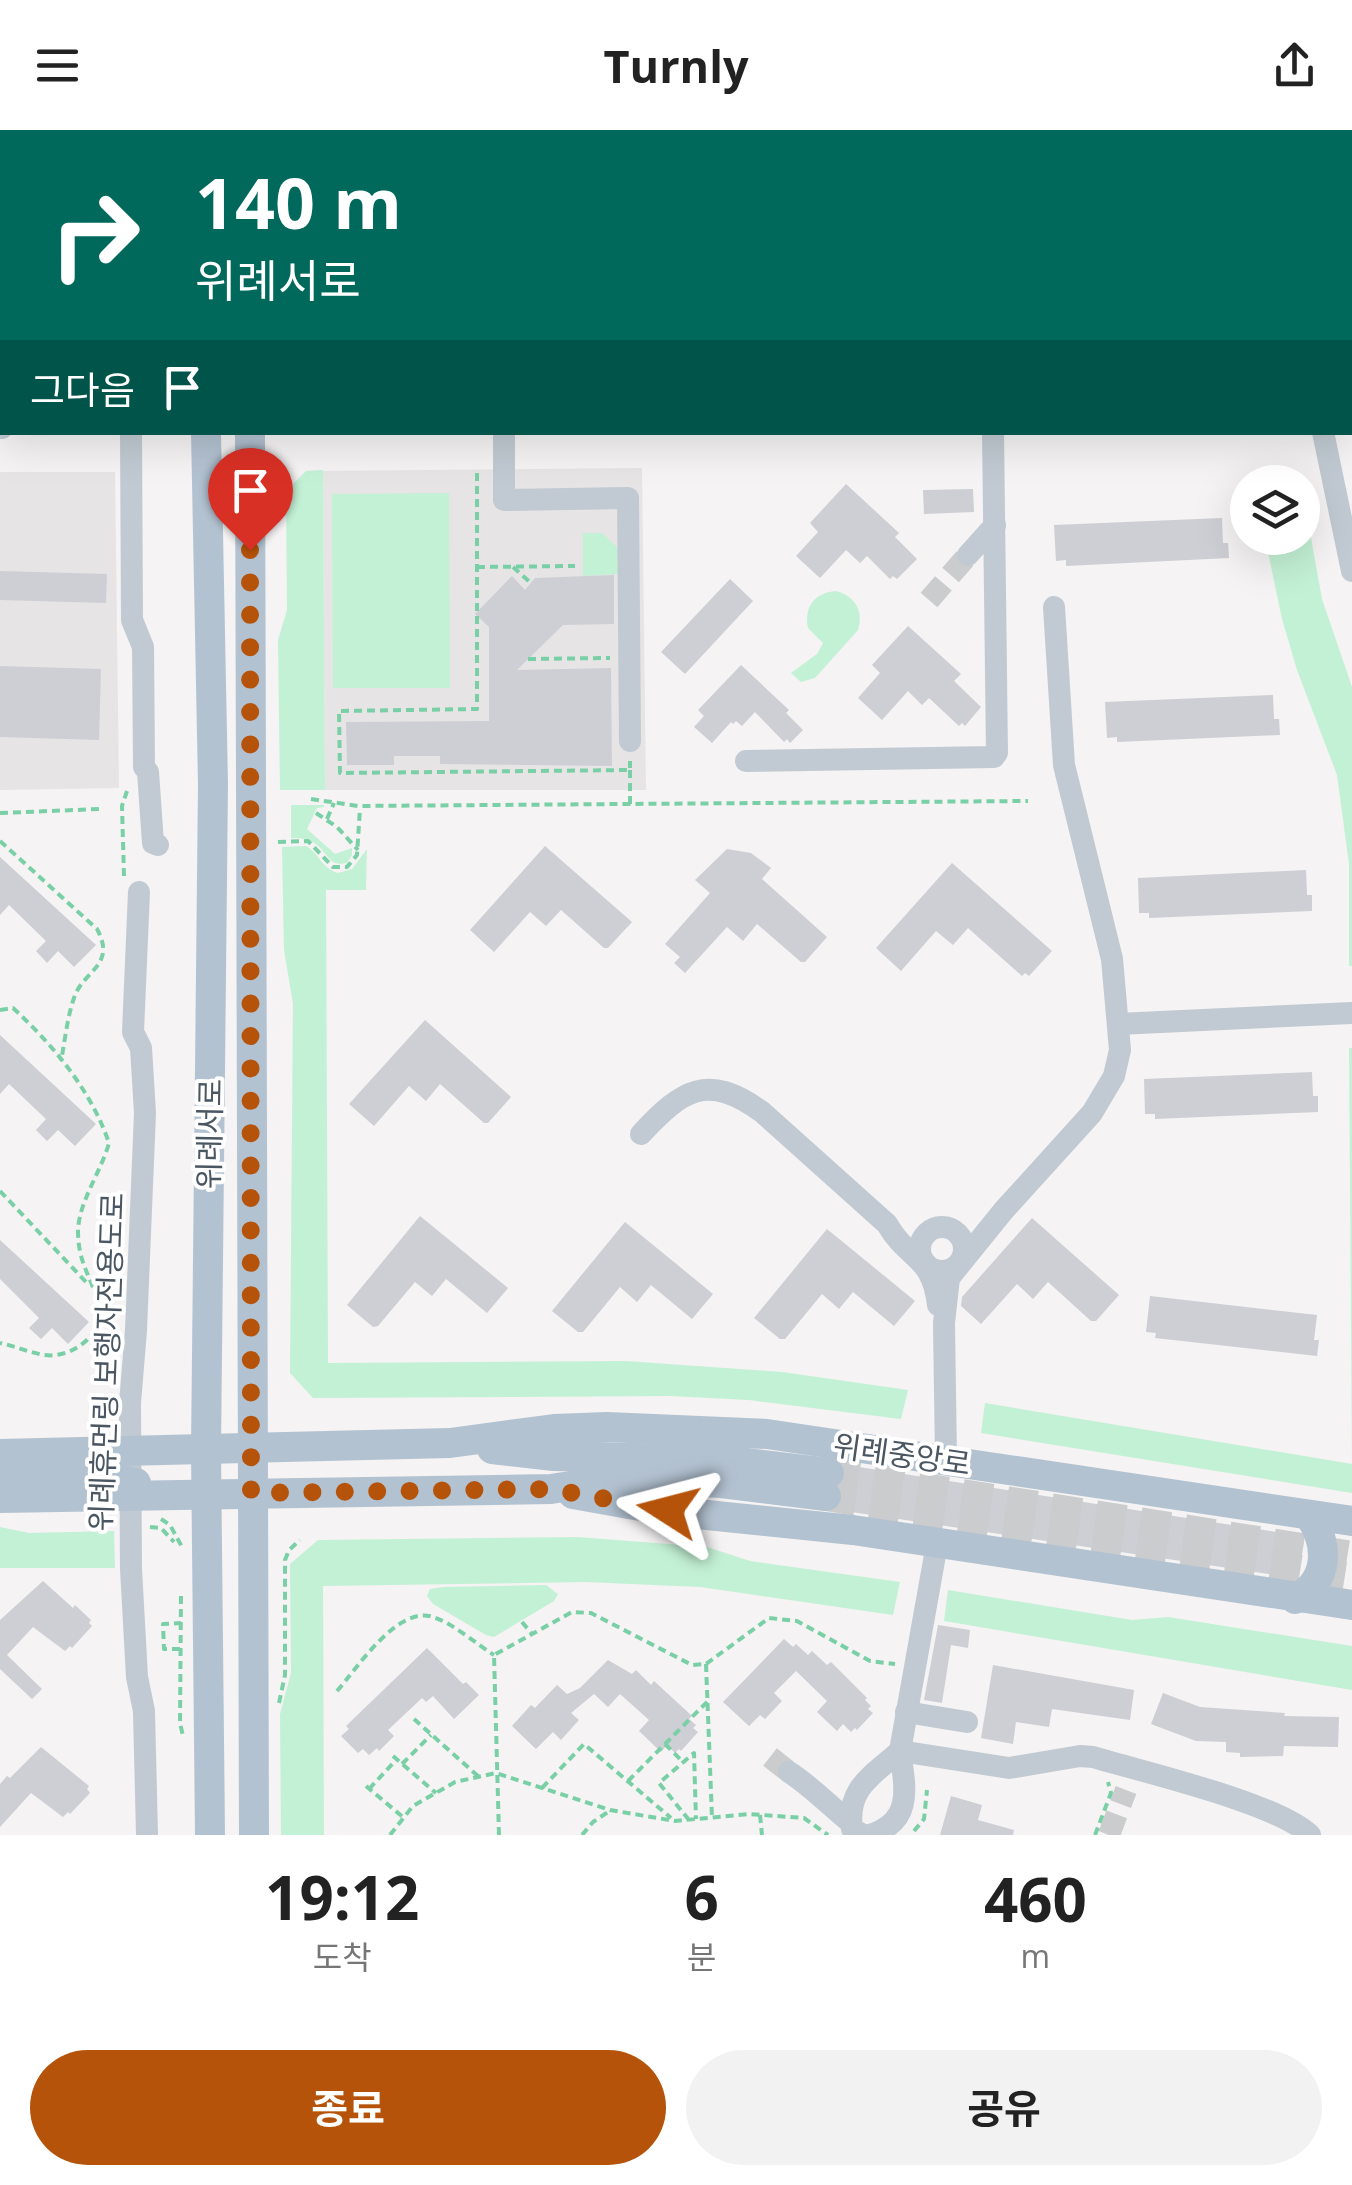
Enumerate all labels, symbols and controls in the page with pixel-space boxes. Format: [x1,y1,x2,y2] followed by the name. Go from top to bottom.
[604,35,748,96] text: Turnly
[30,38,85,93] icon: menu
[1267,38,1322,93] icon: share
[195,154,402,250] text: 140 m
[30,170,160,300] icon: right
[195,249,361,310] text: 위례서로
[155,360,210,415] icon: arrive
[30,363,135,415] text: 그다음
[208,448,293,551] pin
[223,463,278,518] icon: arrive
[1230,465,1320,555] map controls
[1230,465,1320,555] button: layers
[188,1078,230,1190] street label: 위례서로
[80,1192,132,1532] street label: 위례휴먼링 보행자전용도로
[831,1424,973,1484] street label: 위례중앙로
[616,1458,720,1562] position arrow
[265,1856,419,1938] text: 19:12
[685,1856,719,1938] text: 6
[984,1858,1087,1940] text: 460
[1021,1934,1050,1977] text: m
[313,1935,372,1978] text: 도착
[687,1935,716,1978] text: 분
[30,2050,666,2165] button: 종료
[686,2050,1322,2165] button: 공유

